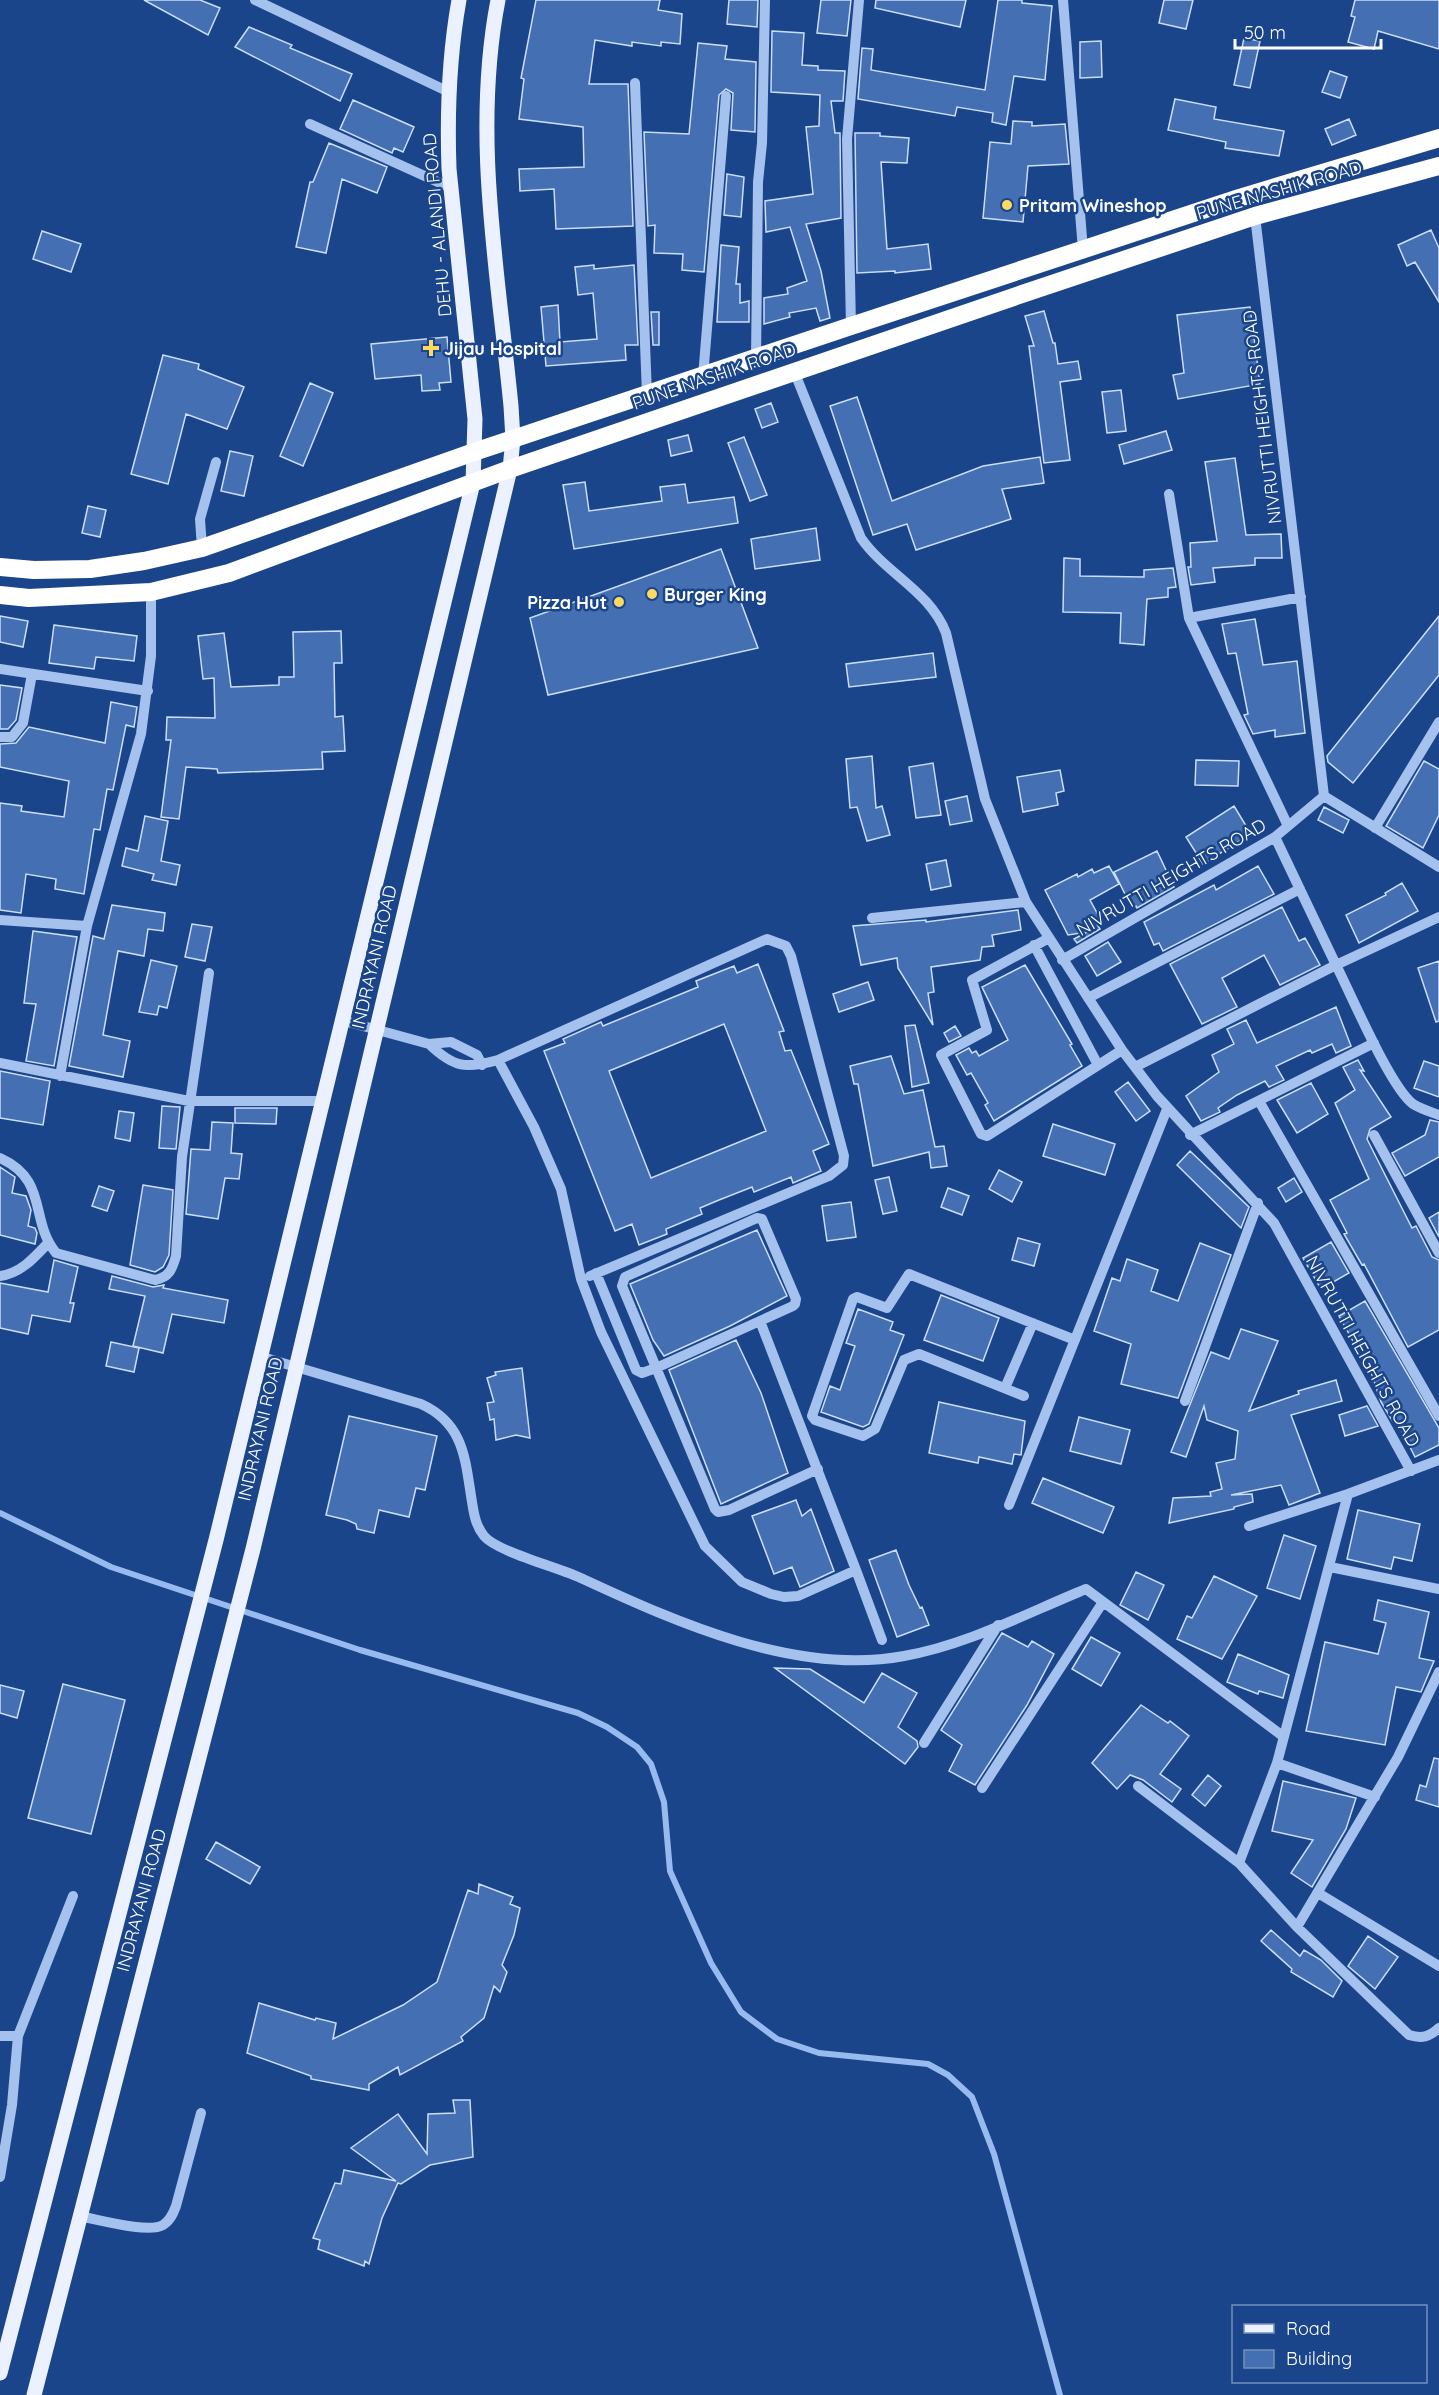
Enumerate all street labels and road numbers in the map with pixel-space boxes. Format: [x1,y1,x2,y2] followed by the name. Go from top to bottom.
[418,132,456,318] street label: DEHU - ALANDI ROAD
[1193,155,1365,225] street label: PUNE NASHIK ROAD
[1237,309,1287,525] street label: NIVRUTTI HEIGHTS ROAD
[629,337,799,415] street label: PUNE NASHIK ROAD
[1072,813,1270,941] street label: NIVRUTTI HEIGHTS ROAD
[346,883,402,1031] street label: INDRAYANI ROAD
[1301,1251,1425,1451] street label: NIVRUTTI HEIGHTS ROAD
[232,1355,288,1503] street label: INDRAYANI ROAD
[111,1826,171,1974] street label: INDRAYANI ROAD

